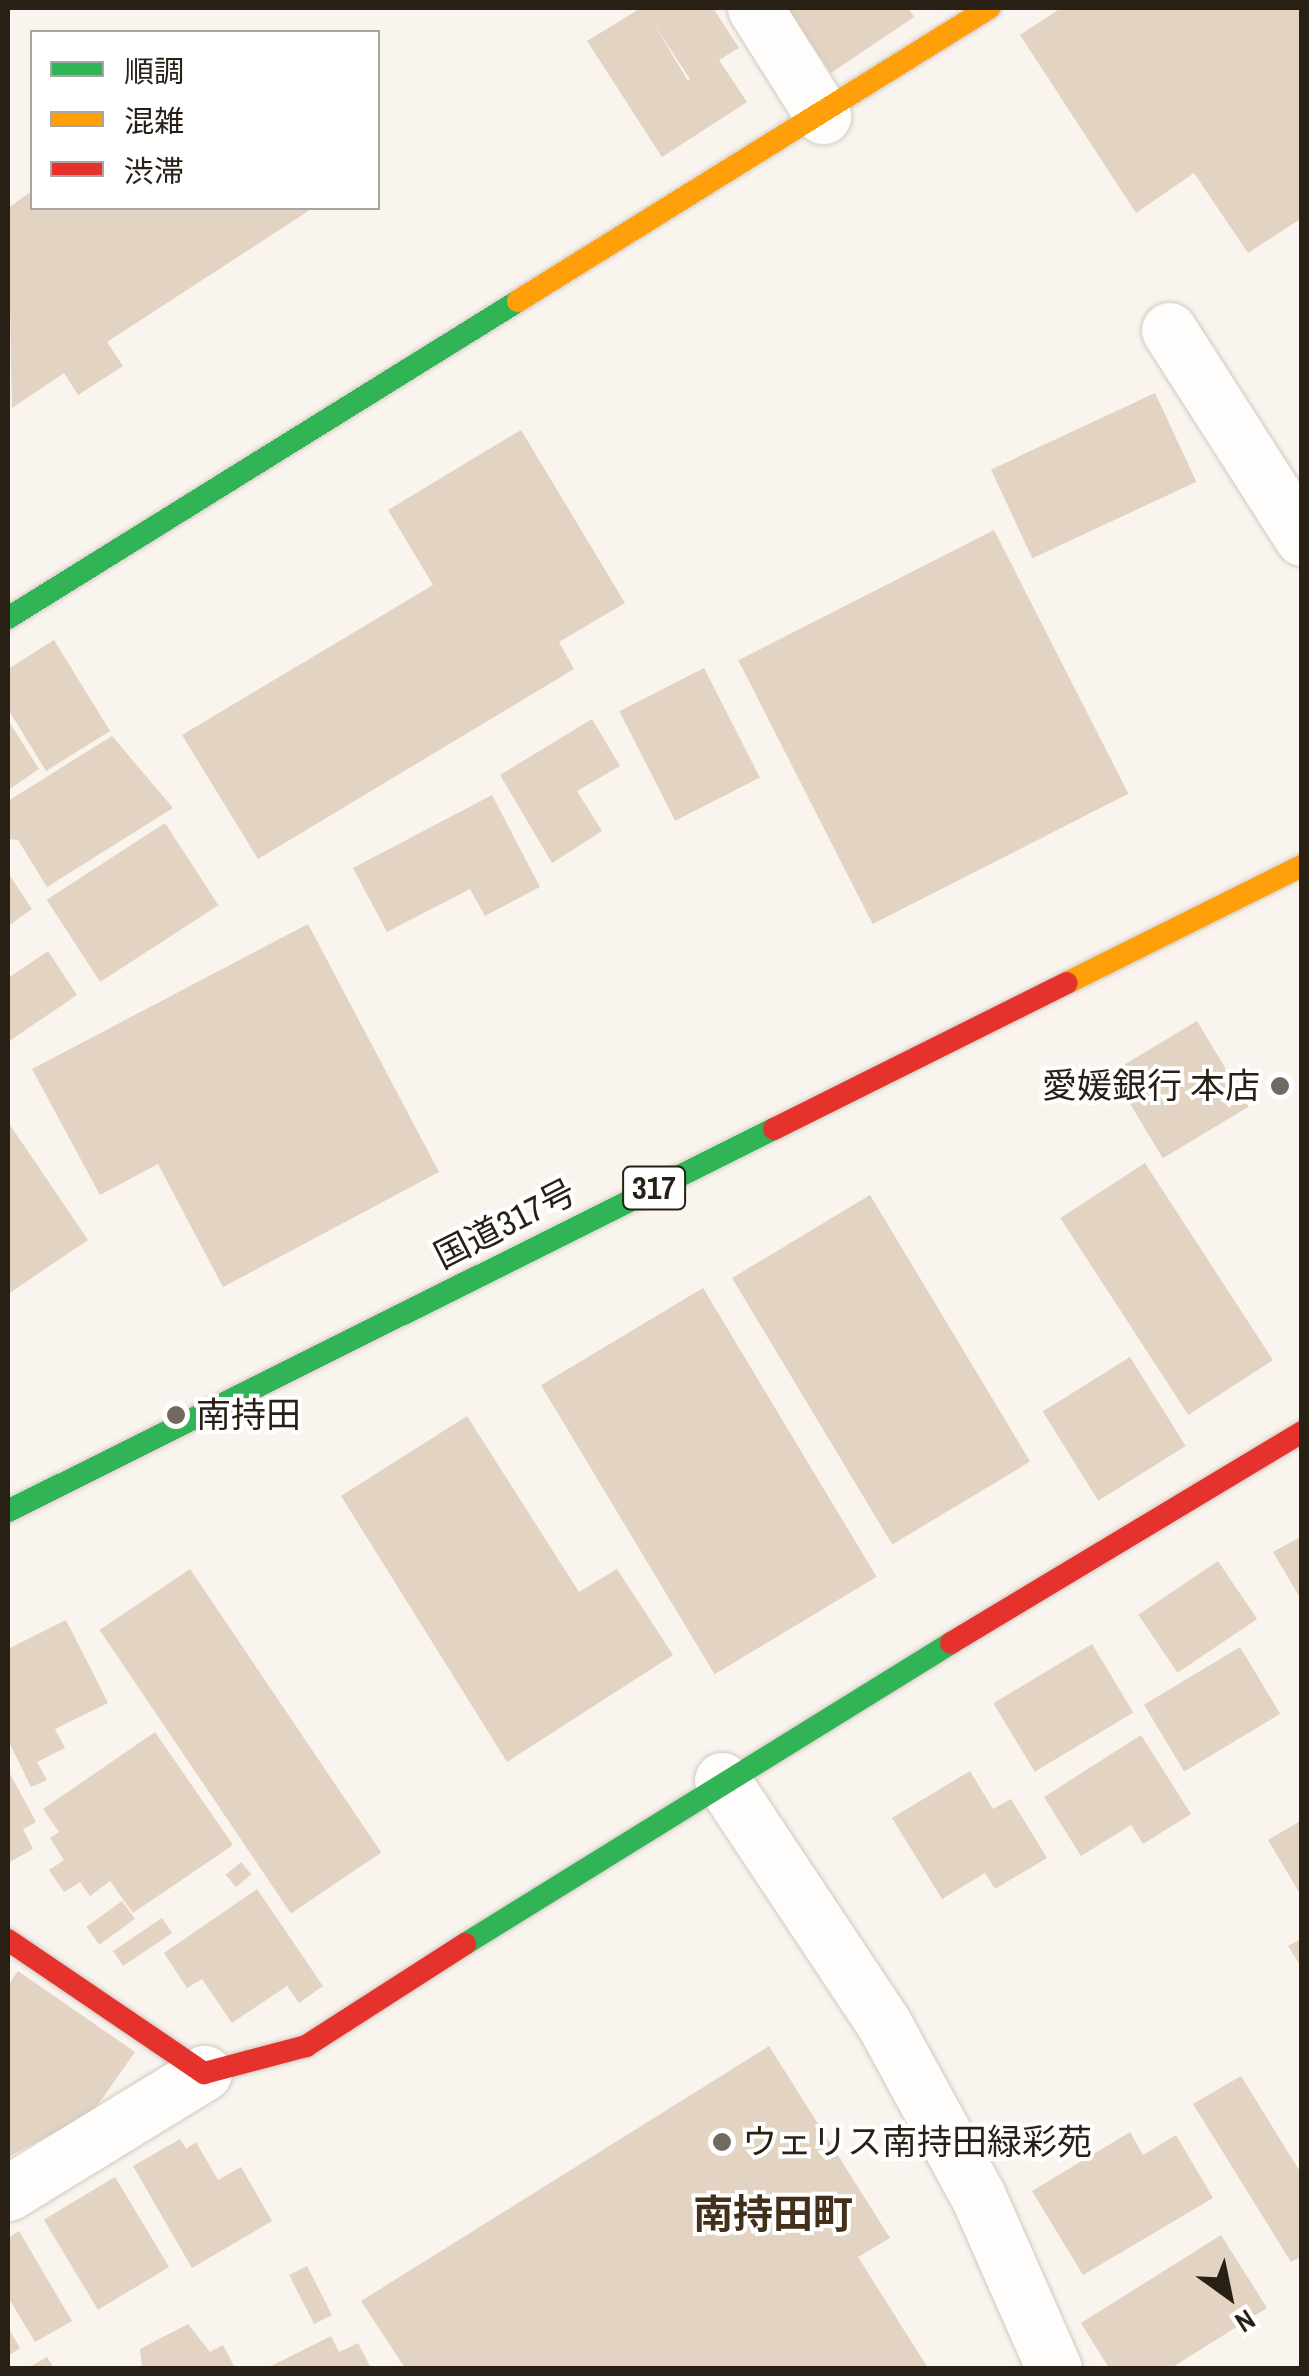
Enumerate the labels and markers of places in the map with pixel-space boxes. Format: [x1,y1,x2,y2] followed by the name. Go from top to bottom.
[1042,1065,1260,1107] place label: 愛媛銀行 本店
[1269,1075,1291,1097] marker: 愛媛銀行 本店
[196,1394,301,1436] place label: 南持田
[165,1404,187,1426] marker: 南持田
[742,2121,1092,2163] place label: ウェリス南持田緑彩苑
[711,2131,733,2153] marker: ウェリス南持田緑彩苑

